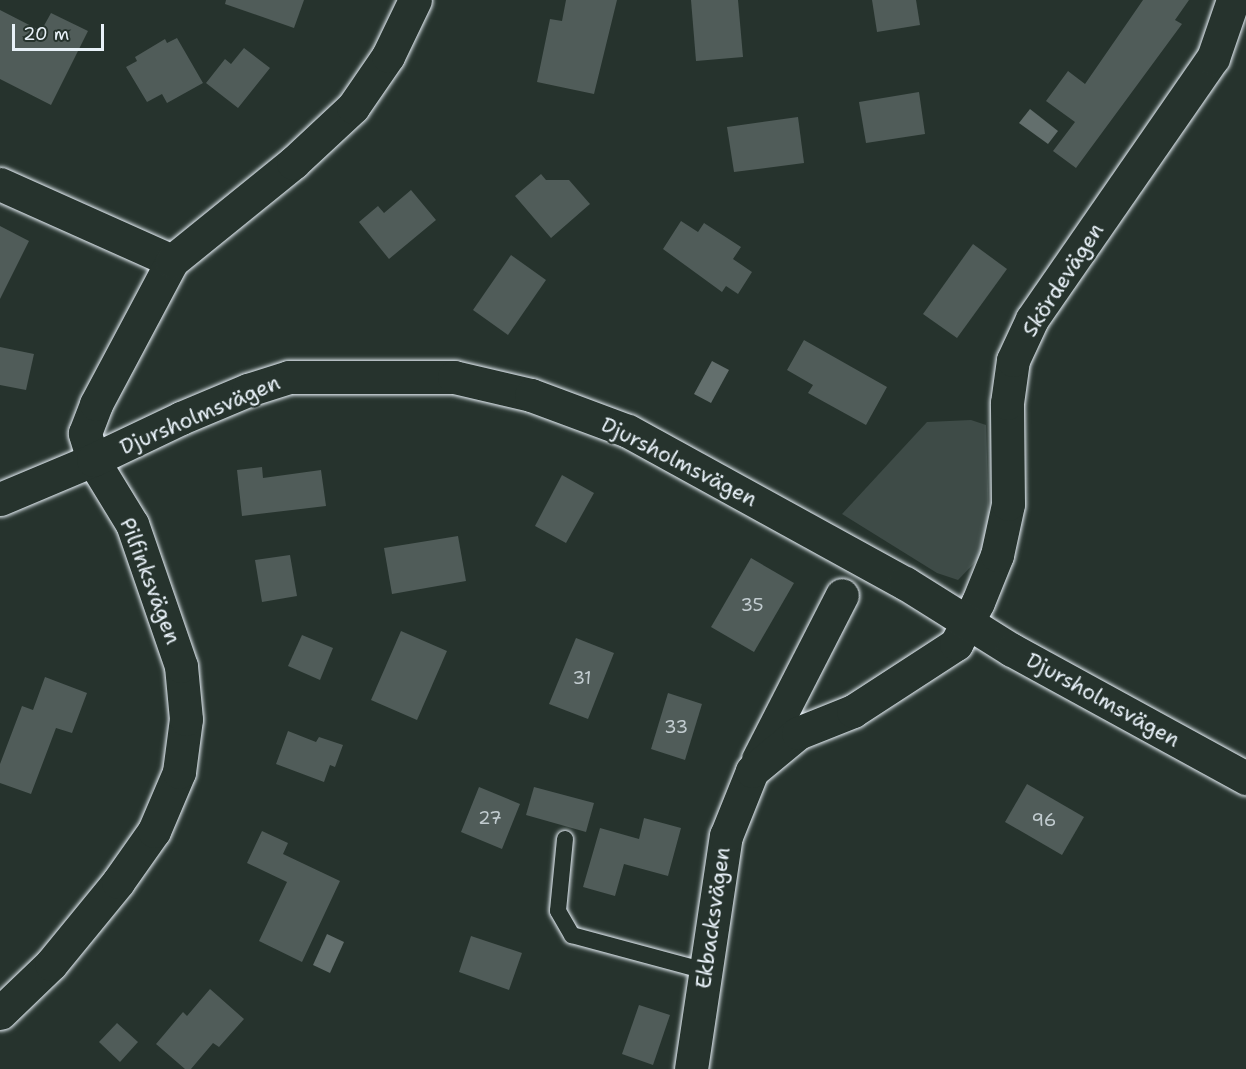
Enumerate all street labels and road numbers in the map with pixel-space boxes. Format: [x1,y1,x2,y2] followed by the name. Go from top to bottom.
[1017,219,1109,341] street label: Skördevägen
[116,370,284,460] street label: Djursholmsvägen
[597,412,761,512] street label: Djursholmsvägen
[114,514,186,648] street label: Pilfinksvägen
[1022,647,1184,753] street label: Djursholmsvägen
[691,846,735,990] street label: Ekbacksvägen

